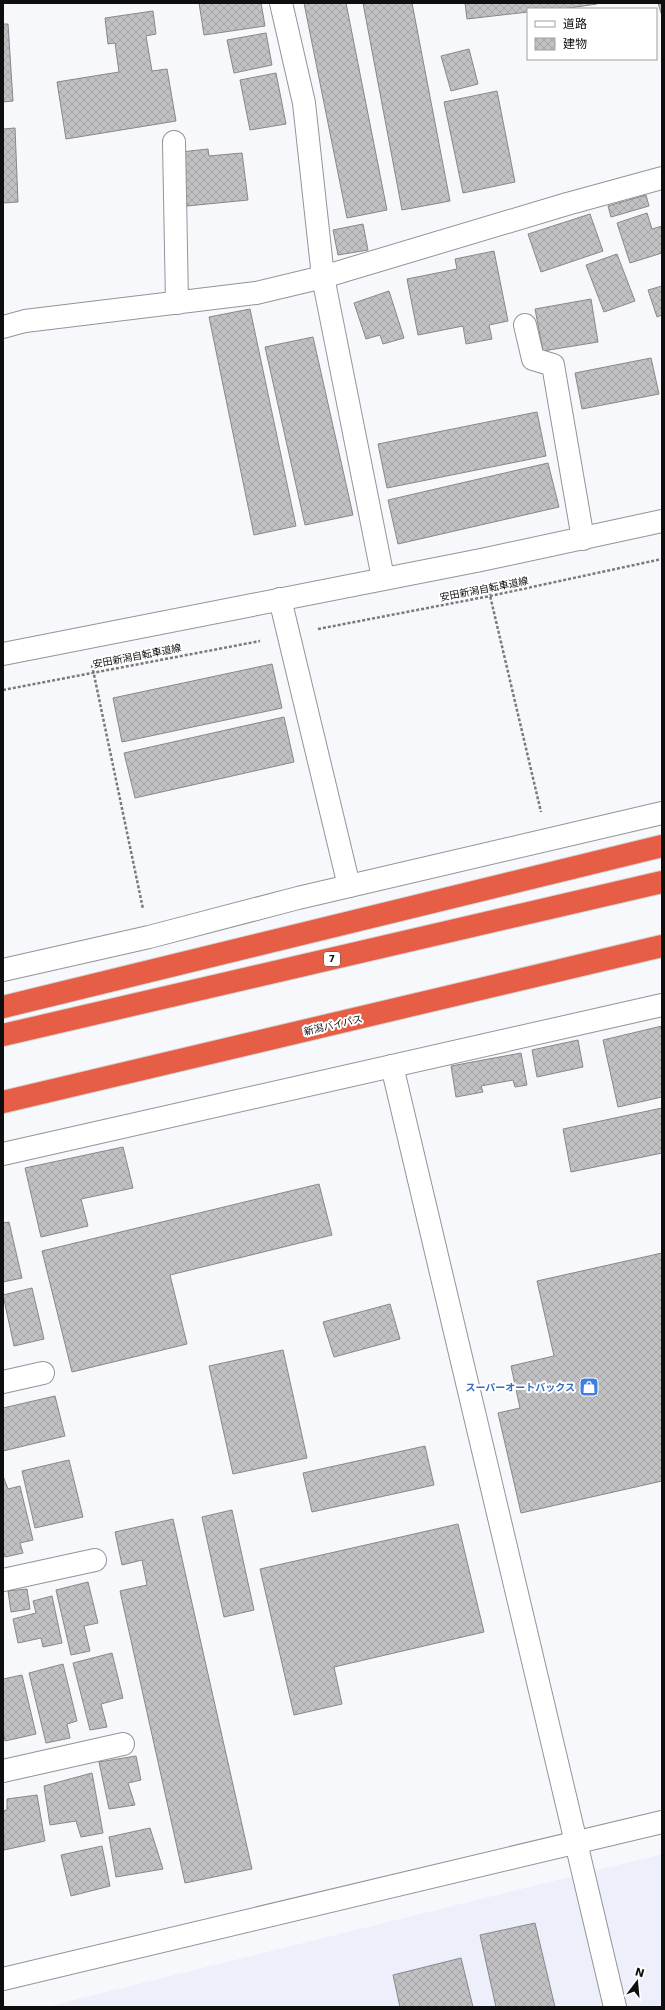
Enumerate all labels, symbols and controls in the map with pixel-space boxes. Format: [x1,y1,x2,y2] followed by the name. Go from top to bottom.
[527,8,657,60] legend
[563,17,587,31] text: 道路
[563,37,587,51] text: 建物
[439,575,529,603] street label: 安田新潟自転車道線
[92,642,182,670] street label: 安田新潟自転車道線
[324,952,340,966] road number: 7
[303,1013,363,1037] street label: 新潟バイパス
[578,1376,600,1398] shop icon: スーパーオートバックス
[465,1382,575,1393] place label: スーパーオートバックス
[617,1962,657,2002] north arrow
[633,1965,646,1980] text: N

